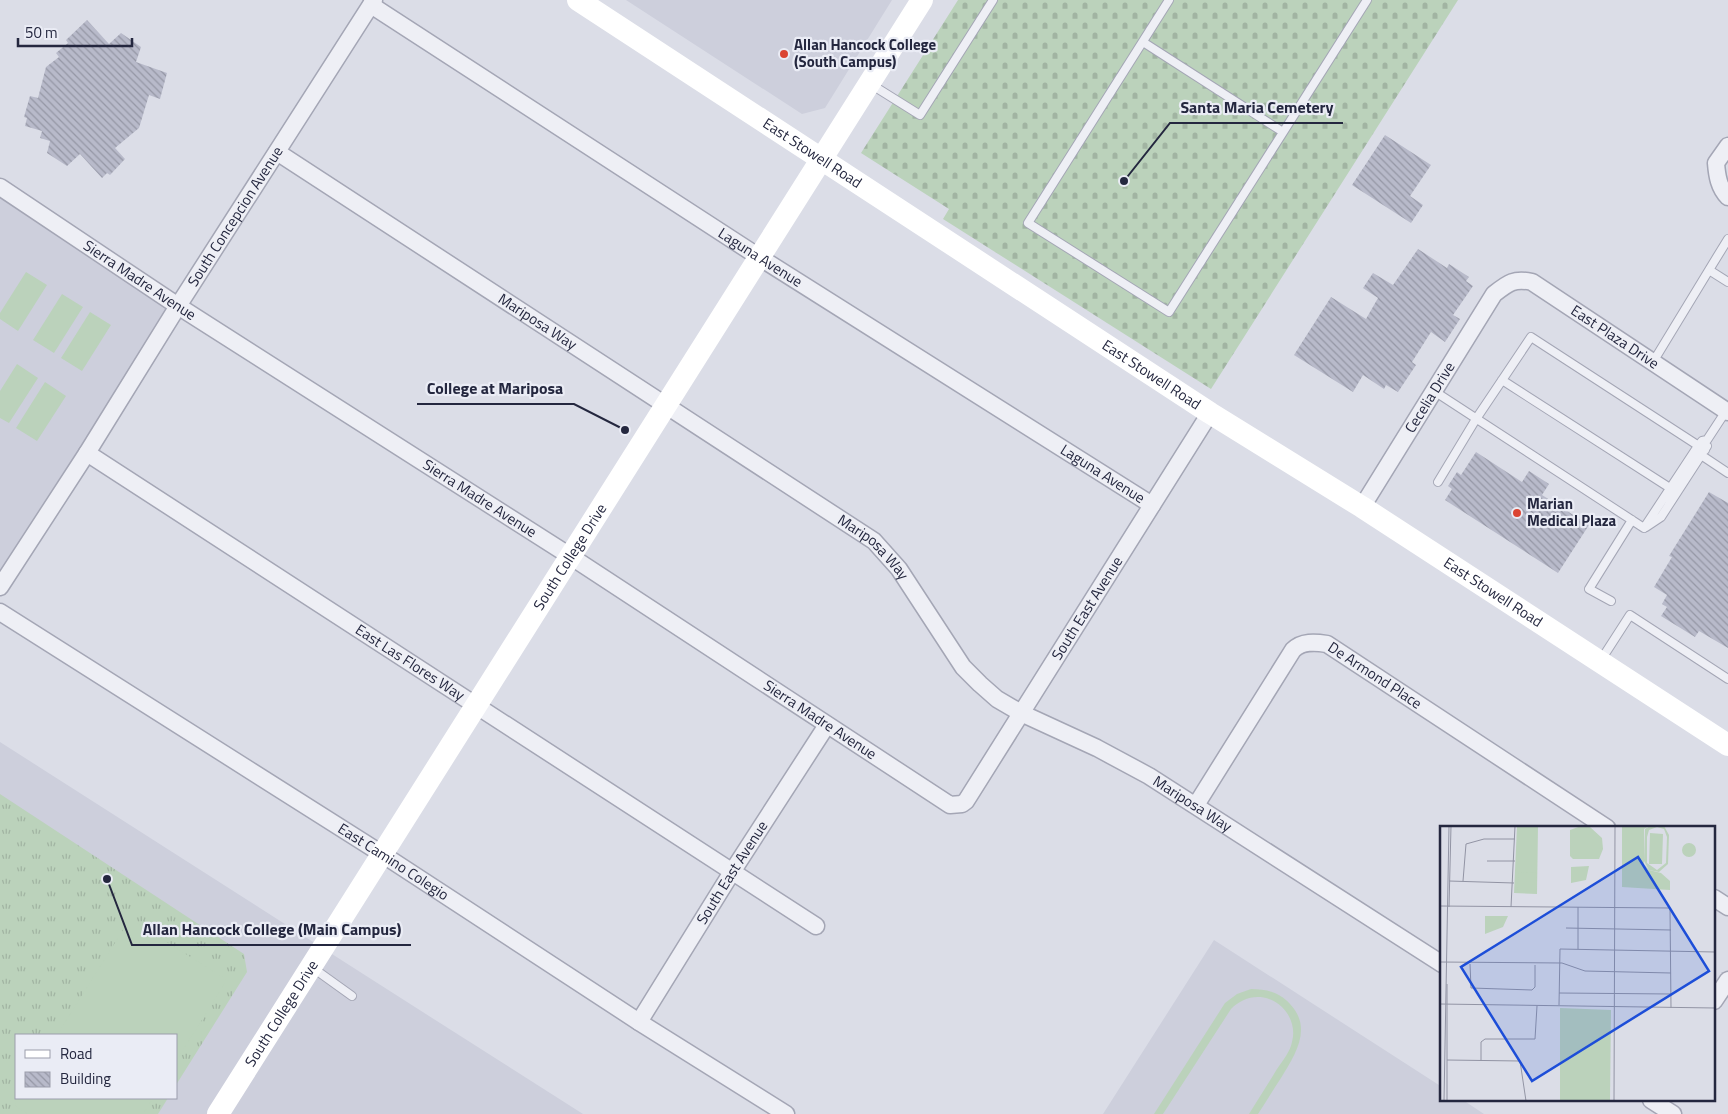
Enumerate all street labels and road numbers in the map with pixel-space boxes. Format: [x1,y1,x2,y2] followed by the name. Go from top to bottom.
[759,112,867,194] street label: East Stowell Road
[181,141,289,291] street label: South Concepcion Avenue
[714,221,807,293] street label: Laguna Avenue
[79,234,201,326] street label: Sierra Madre Avenue
[494,287,582,356] street label: Mariposa Way
[1566,299,1664,374] street label: East Plaza Drive
[1098,333,1206,415] street label: East Stowell Road
[1399,357,1460,437] street label: Cecelia Drive
[1056,438,1150,509] street label: Laguna Avenue
[419,453,542,543] street label: Sierra Madre Avenue
[527,499,612,615] street label: South College Drive
[833,508,915,584] street label: Mariposa Way
[1439,551,1547,633] street label: East Stowell Road
[1045,552,1128,665] street label: South East Avenue
[351,618,470,706] street label: East Las Flores Way
[1323,636,1427,714] street label: De Armond Place
[759,674,881,765] street label: Sierra Madre Avenue
[1149,769,1237,837] street label: Mariposa Way
[690,816,773,929] street label: South East Avenue
[334,817,454,906] street label: East Camino Colegio
[239,955,324,1071] street label: South College Drive

